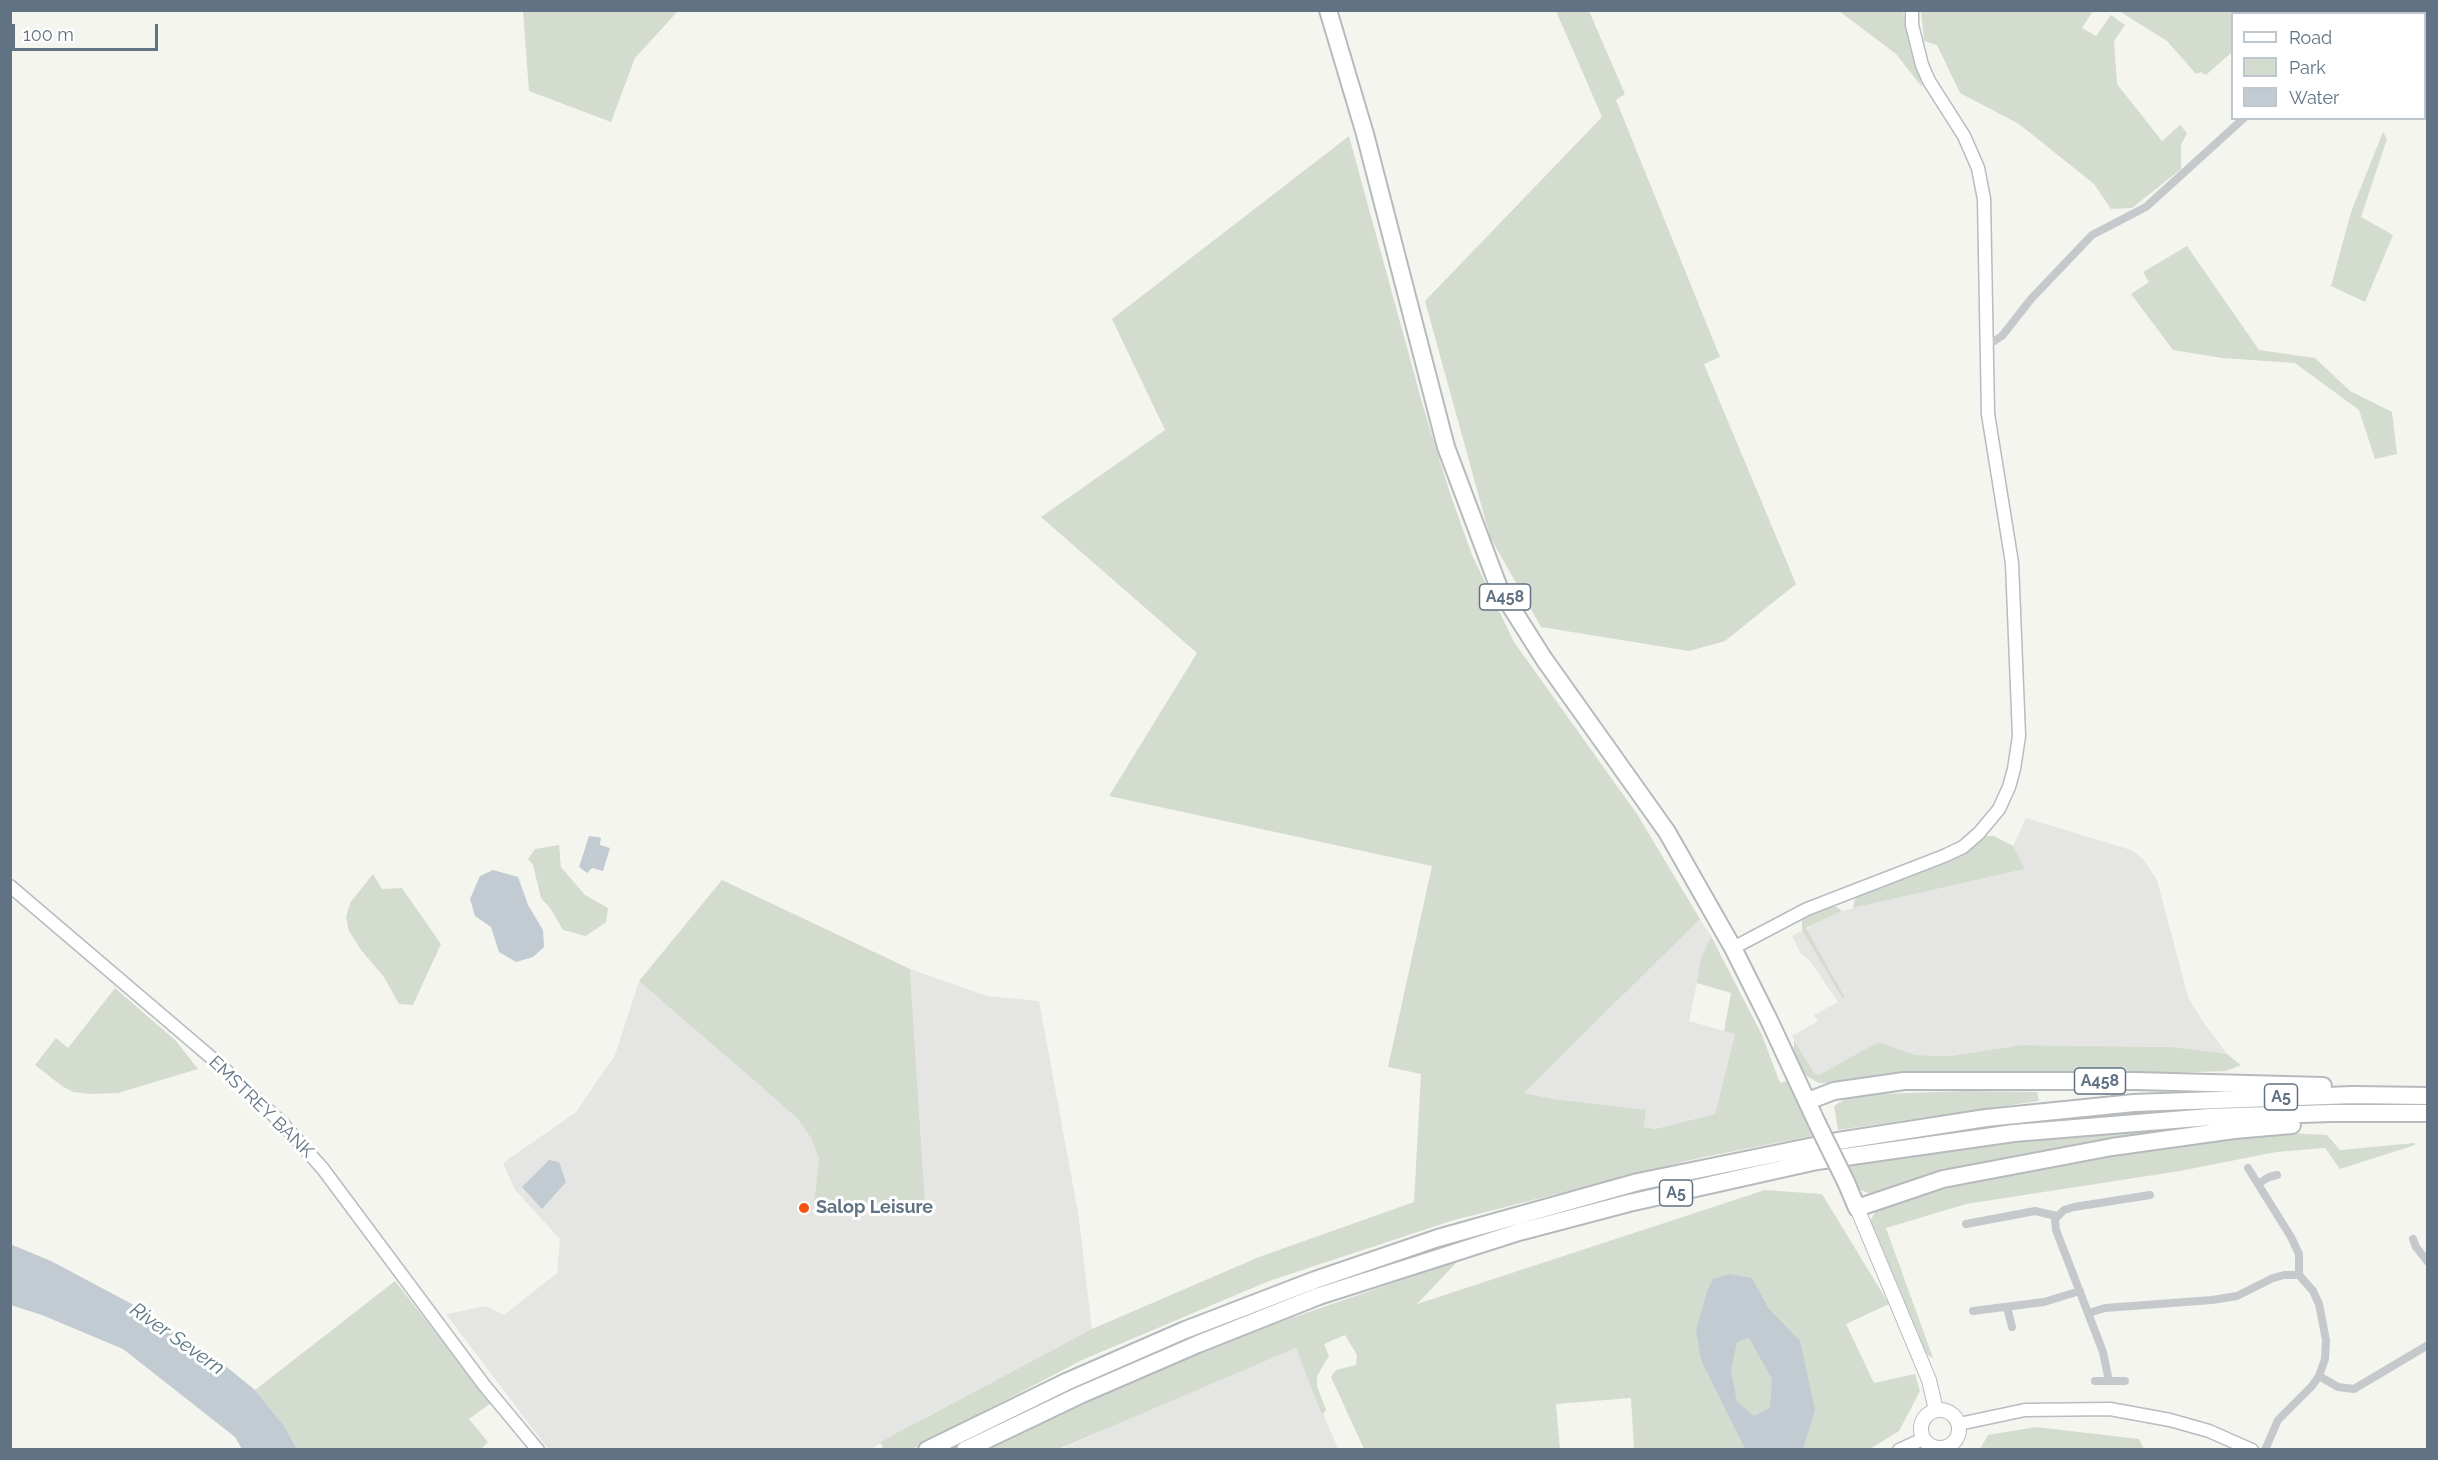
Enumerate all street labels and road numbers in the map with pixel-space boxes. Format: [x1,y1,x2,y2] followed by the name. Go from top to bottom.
[1480,584,1530,610] road number: A458
[204,1052,318,1162] street label: EMSTREY BANK
[2074,1068,2126,1094] road number: A458
[2264,1084,2298,1110] road number: A5
[1660,1180,1692,1206] road number: A5

